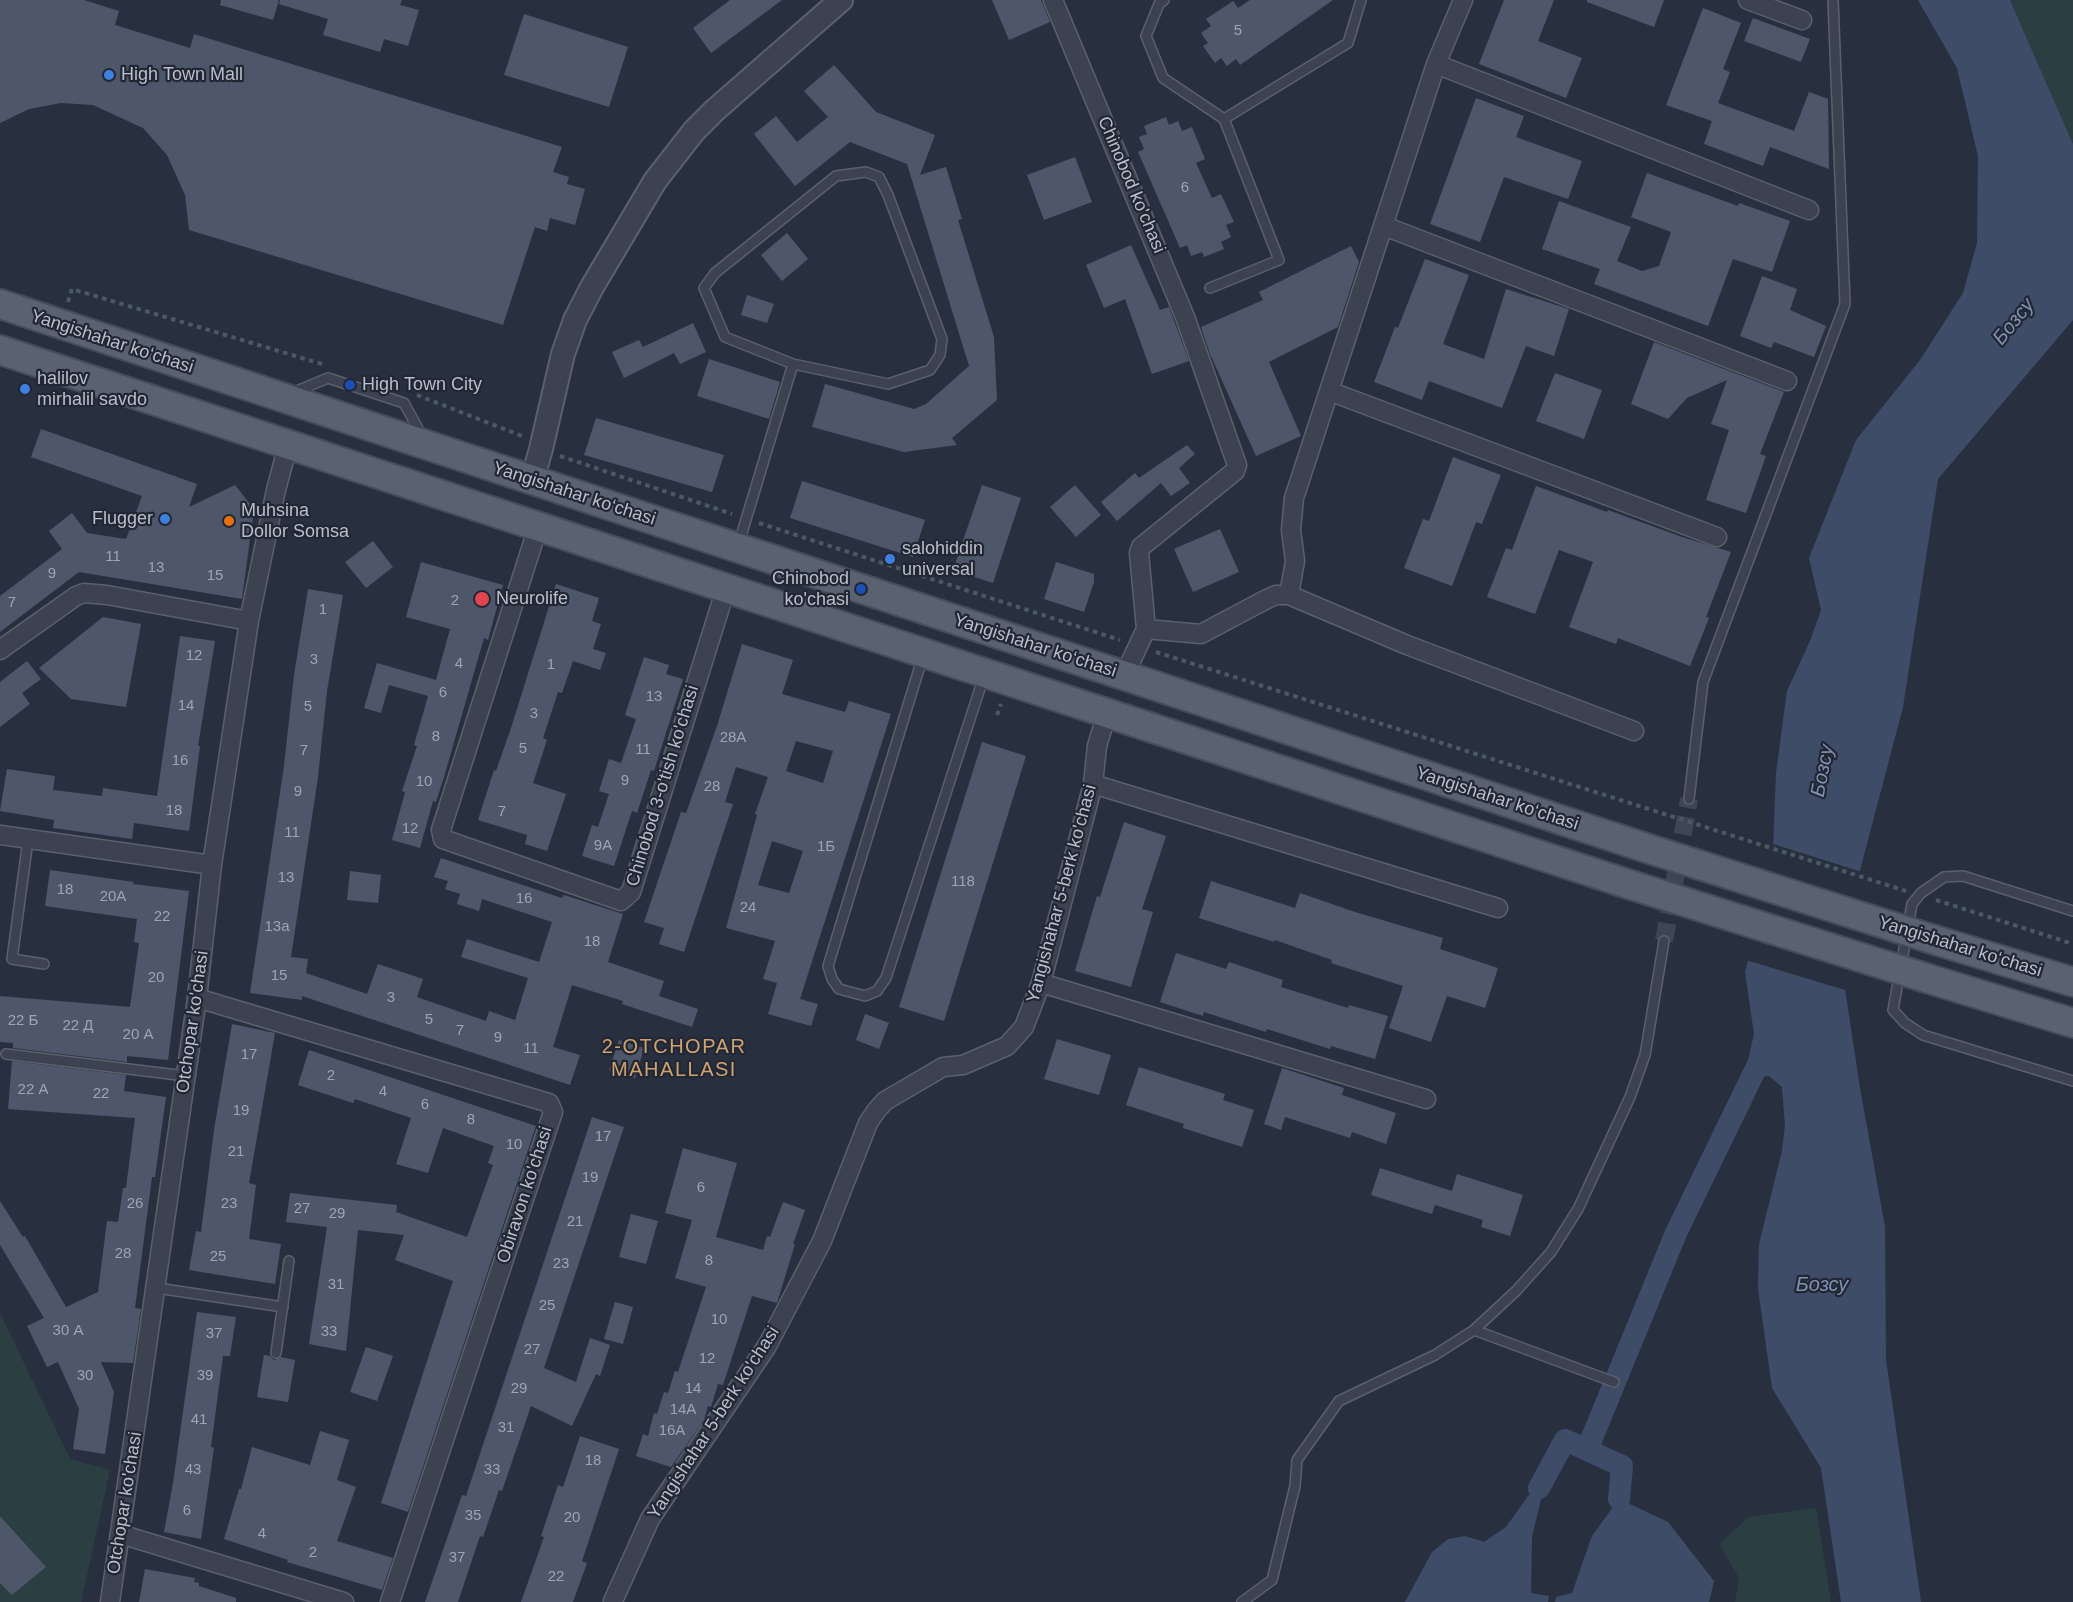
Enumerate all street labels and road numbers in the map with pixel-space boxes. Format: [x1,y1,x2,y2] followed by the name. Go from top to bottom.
[1092,113,1170,257] street label: Chinobod ko'chasi
[28,305,196,379] street label: Yangishahar ko‘chasi
[490,457,658,531] street label: Yangishahar ko‘chasi
[951,609,1119,683] street label: Yangishahar ko‘chasi
[622,683,704,889] street label: Chinobod 3-o'tish ko'chasi
[1413,762,1581,836] street label: Yangishahar ko‘chasi
[1022,782,1102,1006] street label: Yangishahar 5-berk ko'chasi
[1876,912,2044,982] street label: Yangishahar ko‘chasi
[172,949,214,1095] street label: Otchopar ko'chasi
[493,1124,557,1266] street label: Obiravon ko'chasi
[644,1323,784,1523] street label: Yangishahar 5-berk ko'chasi
[103,1430,147,1576] street label: Otchopar ko'chasi

